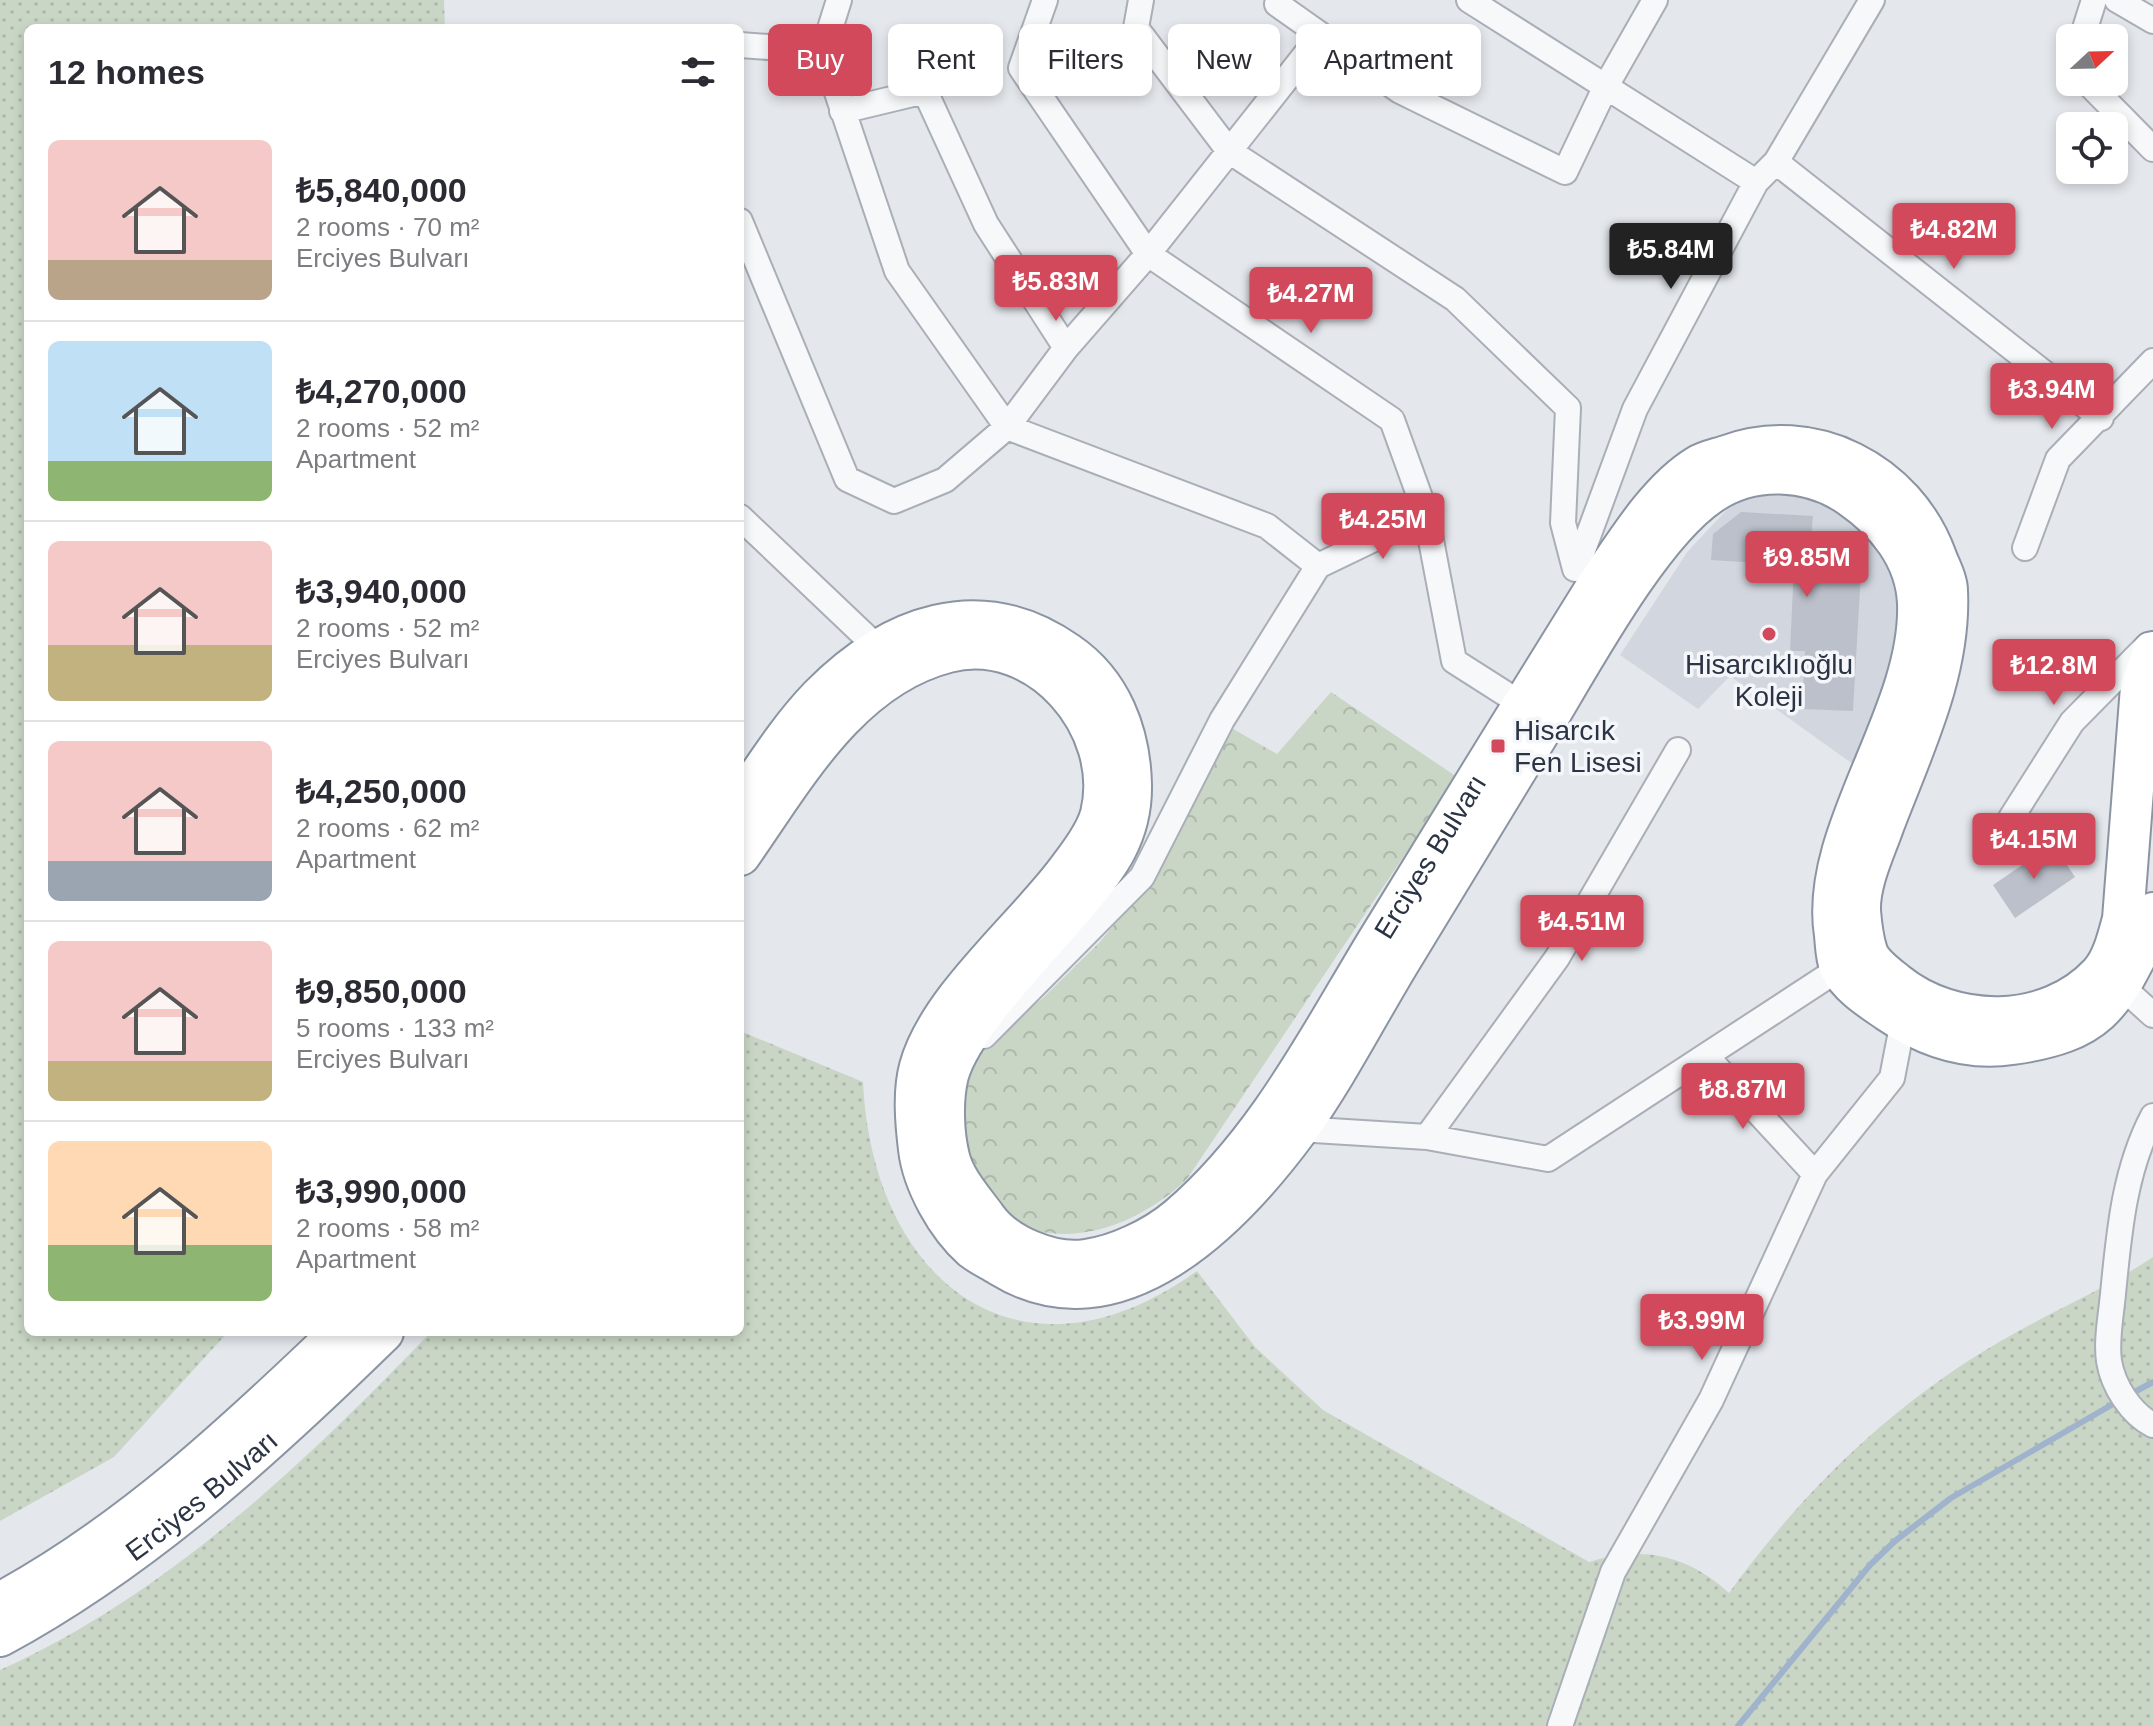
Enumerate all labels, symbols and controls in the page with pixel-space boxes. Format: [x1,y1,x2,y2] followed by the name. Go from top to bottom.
[768,24,872,96] chip: Buy
[888,24,1003,96] chip: Rent
[1019,24,1152,96] chip: Filters
[1168,24,1280,96] chip: New
[1296,24,1481,96] chip: Apartment
[2056,24,2128,96] north arrow
[2056,24,2128,184] map controls
[676,50,720,94] icon: filters
[48,53,205,91] text: 12 homes
[2056,112,2128,184] button: locate
[296,171,467,209] text: ₺5,840,000
[112,172,208,268] icon: home
[1889,203,2019,271] pin: ₺4.82M
[296,212,480,242] text: 2 rooms · 70 m²
[1910,214,1998,244] text: ₺4.82M
[1606,223,1736,291] pin: ₺5.84M
[1627,234,1715,264] text: ₺5.84M
[296,243,469,273] text: Erciyes Bulvarı
[991,255,1121,323] pin: ₺5.83M
[1012,266,1100,296] text: ₺5.83M
[1246,267,1376,335] pin: ₺4.27M
[1267,278,1355,308] text: ₺4.27M
[1987,363,2117,431] pin: ₺3.94M
[296,372,467,410] text: ₺4,270,000
[112,373,208,469] icon: home
[2008,374,2096,404] text: ₺3.94M
[296,413,480,443] text: 2 rooms · 52 m²
[296,444,416,474] text: Apartment
[1318,493,1448,561] pin: ₺4.25M
[1339,504,1427,534] text: ₺4.25M
[1742,531,1872,599] pin: ₺9.85M
[1763,542,1851,572] text: ₺9.85M
[296,572,467,610] text: ₺3,940,000
[112,573,208,669] icon: home
[296,613,480,643] text: 2 rooms · 52 m²
[1760,625,1778,643] marker: Hisarcıklıoğlu Koleji
[1989,639,2119,707] pin: ₺12.8M
[296,644,469,674] text: Erciyes Bulvarı
[1685,649,1853,712] place label: Hisarcıklıoğlu Koleji
[2010,650,2098,680] text: ₺12.8M
[1514,715,1642,778] place label: Hisarcık Fen Lisesi
[1489,737,1507,755] marker: Hisarcık Fen Lisesi
[1368,769,1492,944] street label: Erciyes Bulvarı
[296,772,467,810] text: ₺4,250,000
[112,773,208,869] icon: home
[296,813,480,843] text: 2 rooms · 62 m²
[1969,813,2099,881] pin: ₺4.15M
[1990,824,2078,854] text: ₺4.15M
[296,844,416,874] text: Apartment
[1517,895,1647,963] pin: ₺4.51M
[1538,906,1626,936] text: ₺4.51M
[296,972,467,1010] text: ₺9,850,000
[112,973,208,1069] icon: home
[296,1013,494,1043] text: 5 rooms · 133 m²
[296,1044,469,1074] text: Erciyes Bulvarı
[1678,1063,1808,1131] pin: ₺8.87M
[1699,1074,1787,1104] text: ₺8.87M
[296,1172,467,1210] text: ₺3,990,000
[112,1173,208,1269] icon: home
[296,1213,480,1243] text: 2 rooms · 58 m²
[296,1244,416,1274] text: Apartment
[1637,1294,1767,1362] pin: ₺3.99M
[1658,1305,1746,1335] text: ₺3.99M
[120,1425,284,1567] street label: Erciyes Bulvarı

